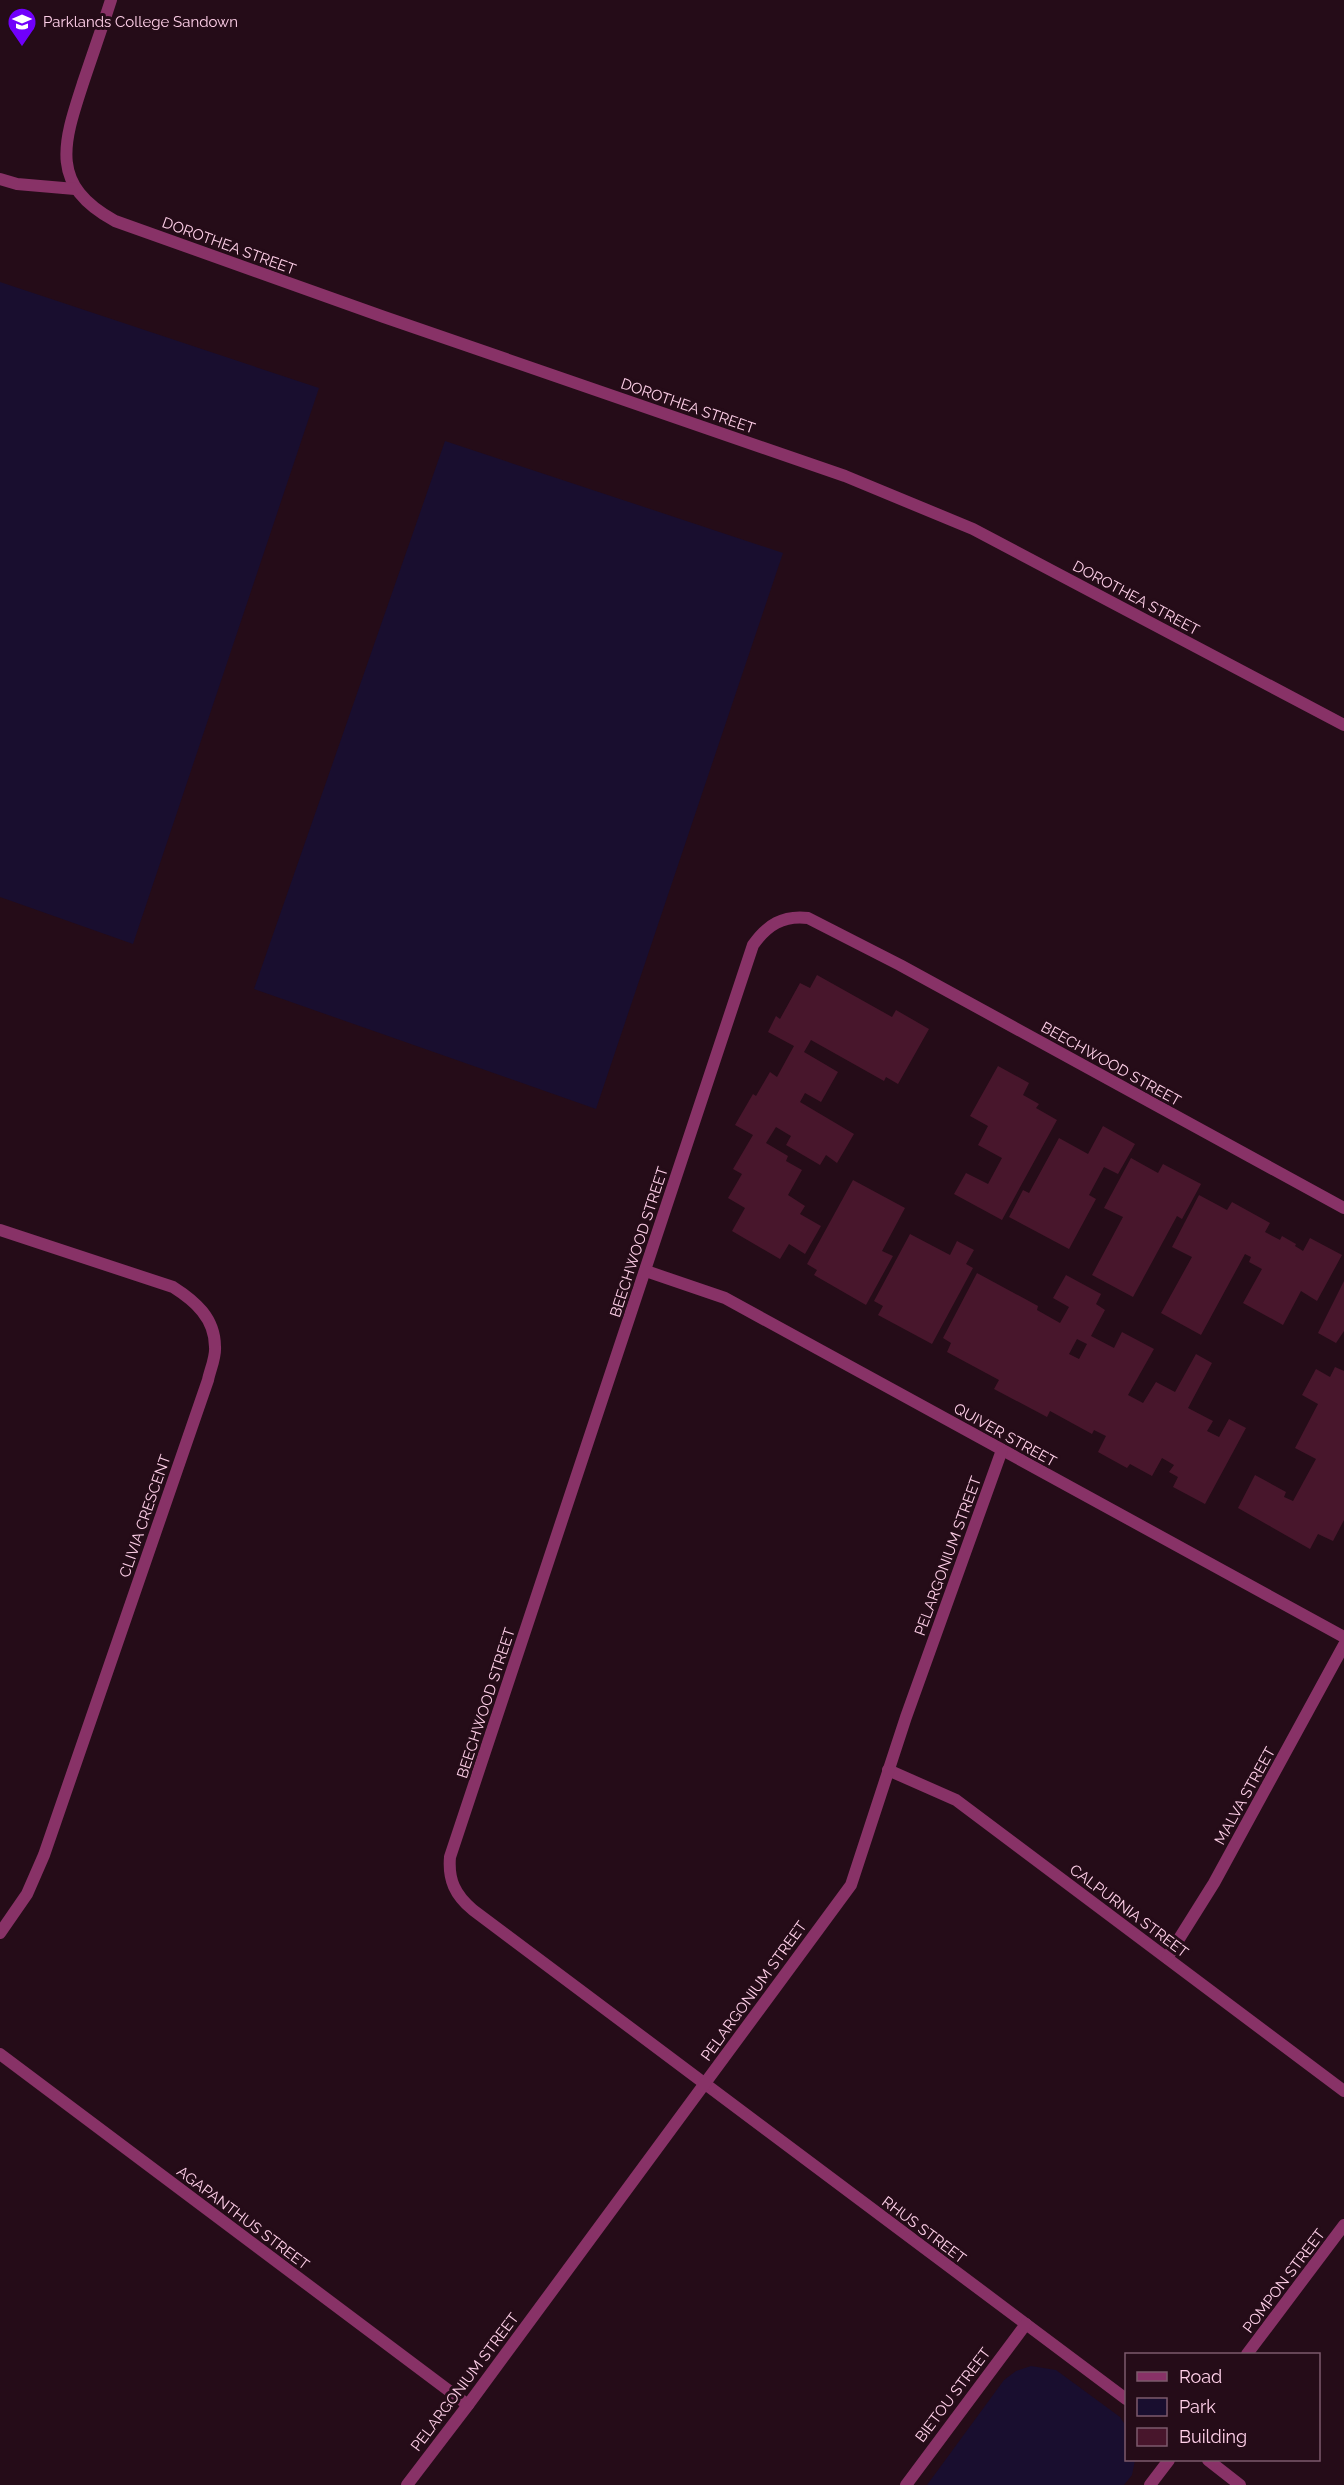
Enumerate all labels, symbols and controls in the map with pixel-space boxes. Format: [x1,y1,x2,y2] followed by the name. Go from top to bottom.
[6,6,38,48] school or university icon: Parklands College Sandown
[43,13,238,31] place label: Parklands College Sandown
[160,213,298,279] street label: DOROTHEA STREET
[618,375,758,437] street label: DOROTHEA STREET
[1070,557,1202,639] street label: DOROTHEA STREET
[1038,1018,1184,1110] street label: BEECHWOOD STREET
[606,1164,672,1320] street label: BEECHWOOD STREET
[950,1399,1060,1471] street label: QUIVER STREET
[116,1452,174,1580] street label: CLIVIA CRESCENT
[911,1474,985,1638] street label: PELARGONIUM STREET
[453,1625,519,1781] street label: BEECHWOOD STREET
[1211,1744,1279,1848] street label: MALVA STREET
[1066,1861,1192,1961] street label: CALPURNIA STREET
[697,1918,811,2064] street label: PELARGONIUM STREET
[173,2162,313,2274] street label: AGAPANTHUS STREET
[878,2193,970,2267] street label: RHUS STREET
[1239,2226,1329,2336] street label: POMPON STREET
[407,2309,523,2455] street label: PELARGONIUM STREET
[912,2344,994,2446] street label: BIETOU STREET
[1125,2353,1320,2461] legend
[1179,2366,1222,2387] text: Road
[1179,2396,1216,2417] text: Park
[1179,2426,1247,2447] text: Building

